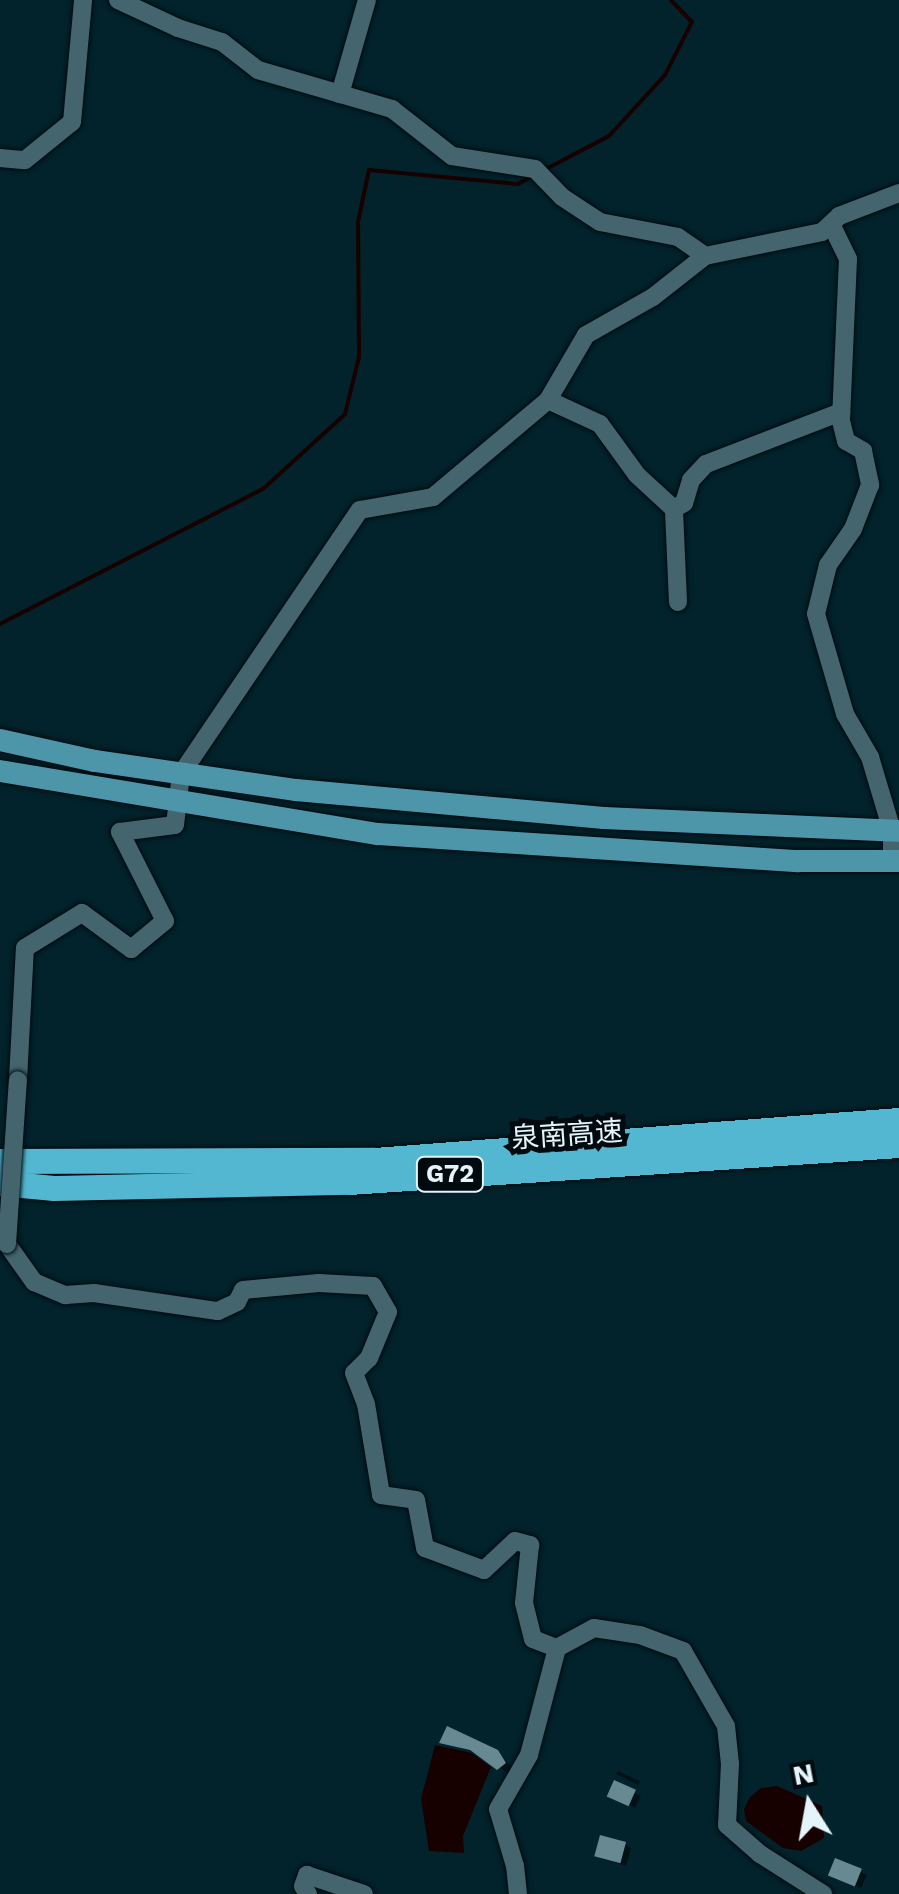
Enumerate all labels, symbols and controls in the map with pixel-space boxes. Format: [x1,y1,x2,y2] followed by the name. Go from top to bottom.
[510,1114,624,1156] street label: 泉南高速
[415,1154,485,1194] road number: G72
[759,1754,859,1854] north arrow
[790,1756,817,1792] text: N

